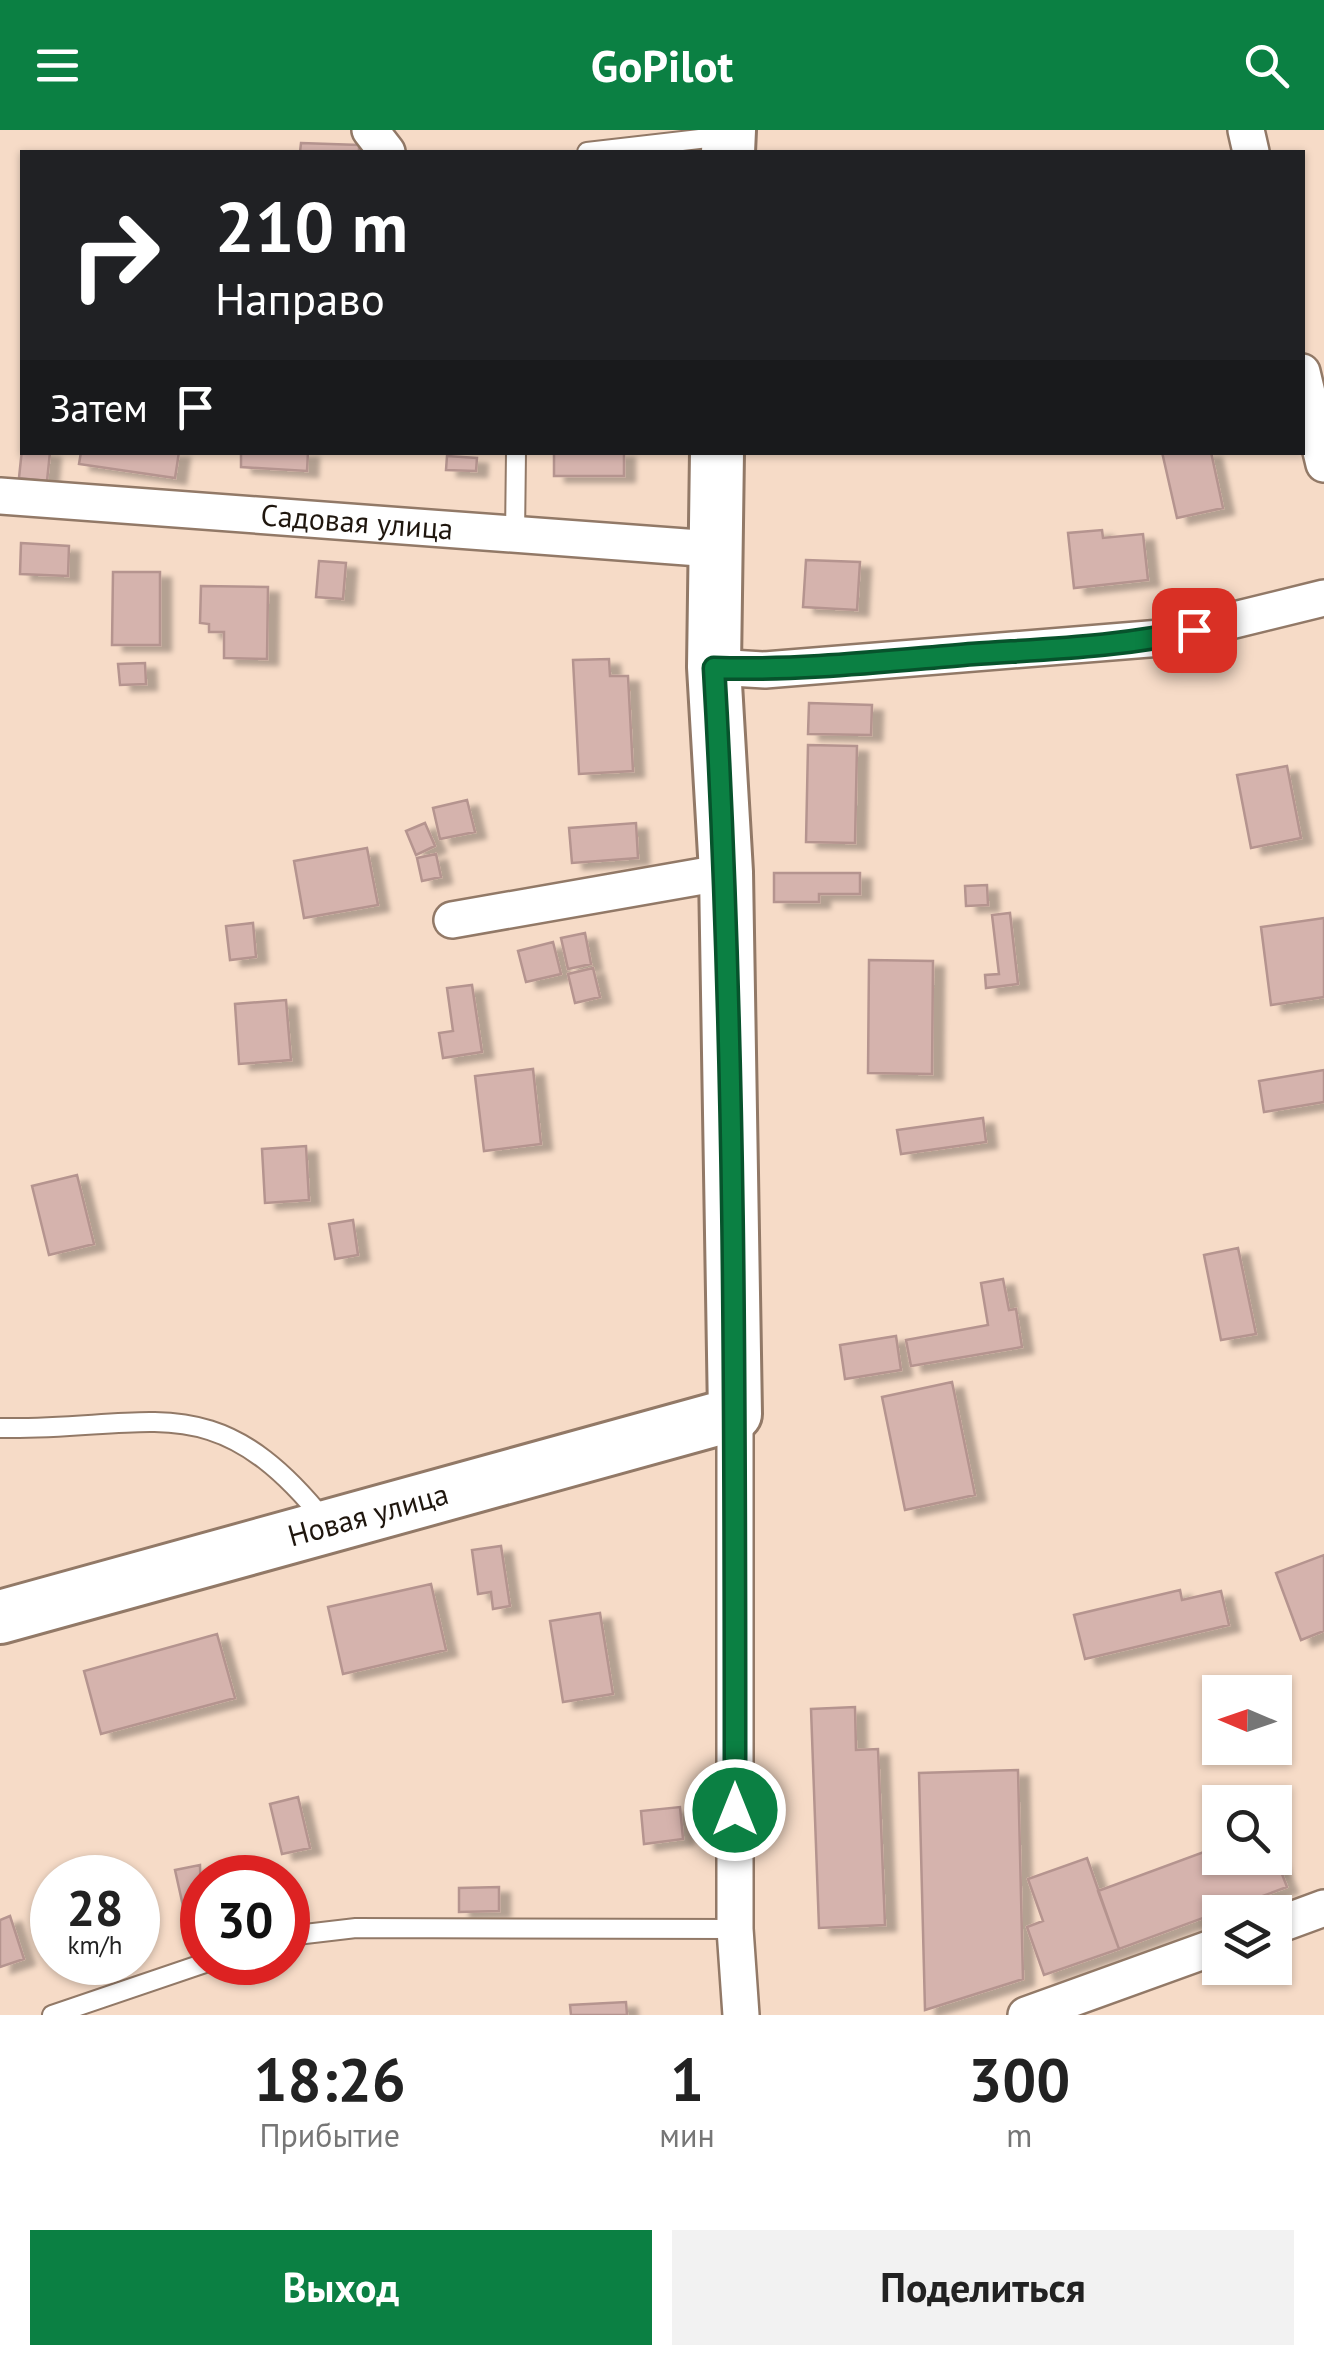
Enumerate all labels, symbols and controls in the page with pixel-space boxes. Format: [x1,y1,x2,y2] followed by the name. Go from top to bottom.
[591,36,733,94] text: GoPilot
[30,38,85,93] icon: menu
[1239,38,1294,93] icon: search
[215,181,408,271] text: 210 m
[50,190,180,320] icon: right
[215,269,385,327] text: Направо
[168,380,223,435] icon: arrive
[50,383,148,432] text: Затем
[260,494,455,548] street label: Садовая улица
[1152,588,1237,673] pin
[1167,603,1222,658] icon: arrive
[283,1473,452,1555] street label: Новая улица
[1202,1675,1292,1765] north arrow
[1202,1675,1292,1985] map controls
[683,1758,787,1862] position arrow
[1202,1785,1292,1875] button: search
[180,1855,310,1985] speed limit sign: 30
[67,1875,123,1940] text: 28
[1202,1895,1292,1985] button: layers
[68,1929,122,1961] text: km/h
[254,2040,406,2118] text: 18:26
[670,2040,704,2118] text: 1
[968,2040,1070,2118] text: 300
[259,2114,400,2156] text: Прибытие
[659,2114,715,2156] text: мин
[1006,2114,1032,2156] text: m
[30,2230,652,2345] button: Выход
[672,2230,1294,2345] button: Поделиться

